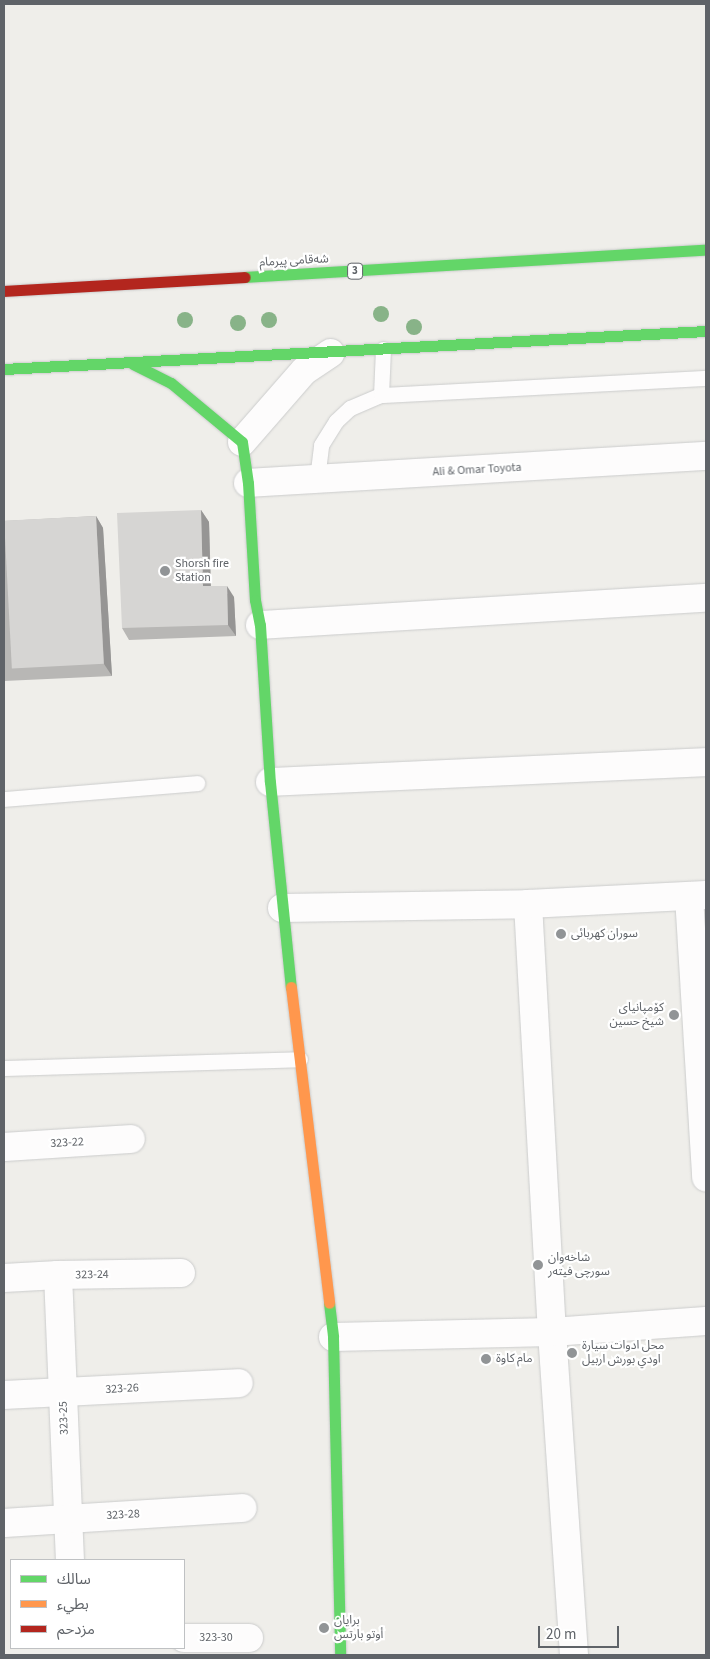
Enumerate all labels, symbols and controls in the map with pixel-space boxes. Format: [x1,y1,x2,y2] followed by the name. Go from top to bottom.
[259,252,329,270] street label: شەقامی پیرمام
[346,262,364,280] road number: 3
[432,460,522,480] street label: Ali & Omar Toyota
[175,557,229,585] place label: Shorsh fire Station
[159,565,171,577] marker: Shorsh fire Station
[571,927,638,941] place label: سوران کهربائی
[555,928,567,940] marker: سوران کهربائی
[609,1001,664,1029] place label: کۆمپانیای شیخ حسین
[668,1009,680,1021] marker: کۆمپانیای شیخ حسین
[50,1135,84,1151] street label: 323-22
[548,1251,610,1279] place label: شاخەوان سورچی فیتەر
[532,1259,544,1271] marker: شاخەوان سورچی فیتەر
[75,1268,109,1282] street label: 323-24
[582,1339,664,1367] place label: محل ادوات سيارة اودي بورش اربيل
[566,1347,578,1359] marker: محل ادوات سيارة اودي بورش اربيل
[496,1352,533,1366] place label: مام كاوة
[480,1353,492,1365] marker: مام كاوة
[105,1381,139,1397] street label: 323-26
[56,1401,72,1435] street label: 323-25
[106,1507,140,1523] street label: 323-28
[10,1559,185,1649] legend
[57,1569,91,1590] text: سالك
[57,1594,89,1615] text: بطيء
[334,1614,383,1642] place label: برايان أوتو بارتس
[540,1616,621,1648] scale bar
[57,1619,95,1640] text: مزدحم
[318,1622,330,1634] marker: برايان أوتو بارتس
[546,1624,576,1645] text: 20 m
[199,1631,233,1645] street label: 323-30

